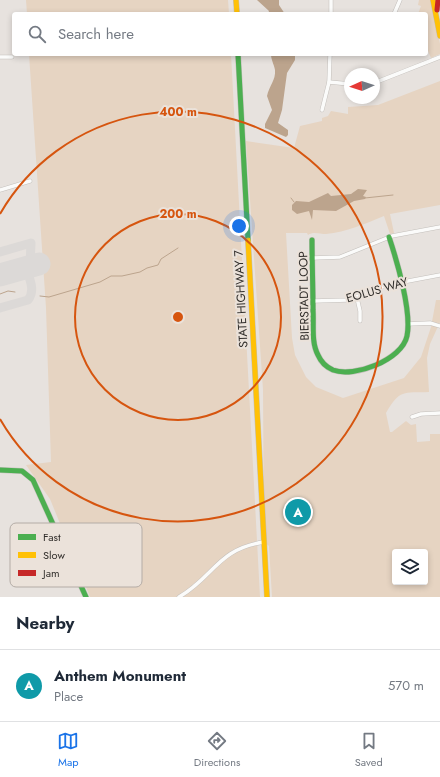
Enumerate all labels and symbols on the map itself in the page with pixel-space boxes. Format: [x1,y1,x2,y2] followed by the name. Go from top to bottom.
[344,68,380,104] north arrow
[159,103,197,121] text: 400 m
[159,205,197,223] text: 200 m
[229,216,249,236] your location
[229,249,253,348] street label: STATE HIGHWAY 7
[294,251,314,341] street label: BIERSTADT LOOP
[344,273,410,307] street label: EOLUS WAY
[171,310,185,324] centre of rings
[285,497,311,527] pin: A
[10,523,142,587] legend
[43,529,61,545] text: Fast
[43,547,65,563] text: Slow
[41,565,60,581] text: Jam

